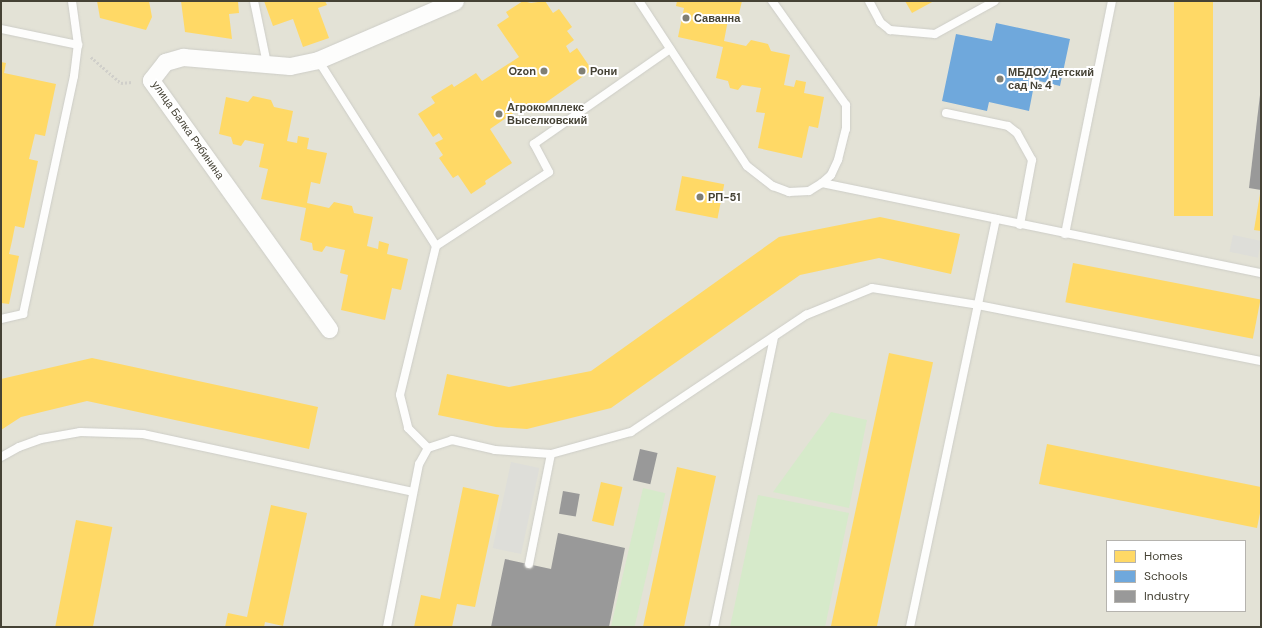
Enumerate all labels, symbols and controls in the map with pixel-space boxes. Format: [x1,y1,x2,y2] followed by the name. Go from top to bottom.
[694,11,740,25] place label: Саванна
[681,13,691,23] marker: Саванна
[508,64,536,78] place label: Ozon
[590,64,617,78] place label: Рони
[539,66,549,76] marker: Ozon
[577,66,587,76] marker: Рони
[1008,66,1094,92] place label: МБДОУ детский сад № 4
[995,74,1005,84] marker: МБДОУ детский сад № 4
[149,78,227,182] street label: улица Балка Рябинина
[507,101,587,127] place label: Агрокомплекс Выселковский
[494,109,504,119] marker: Агрокомплекс Выселковский
[708,190,740,204] place label: РП-51
[695,192,705,202] marker: РП-51
[1106,540,1246,612] legend
[1144,548,1183,564] text: Homes
[1144,568,1188,584] text: Schools
[1144,588,1190,604] text: Industry

